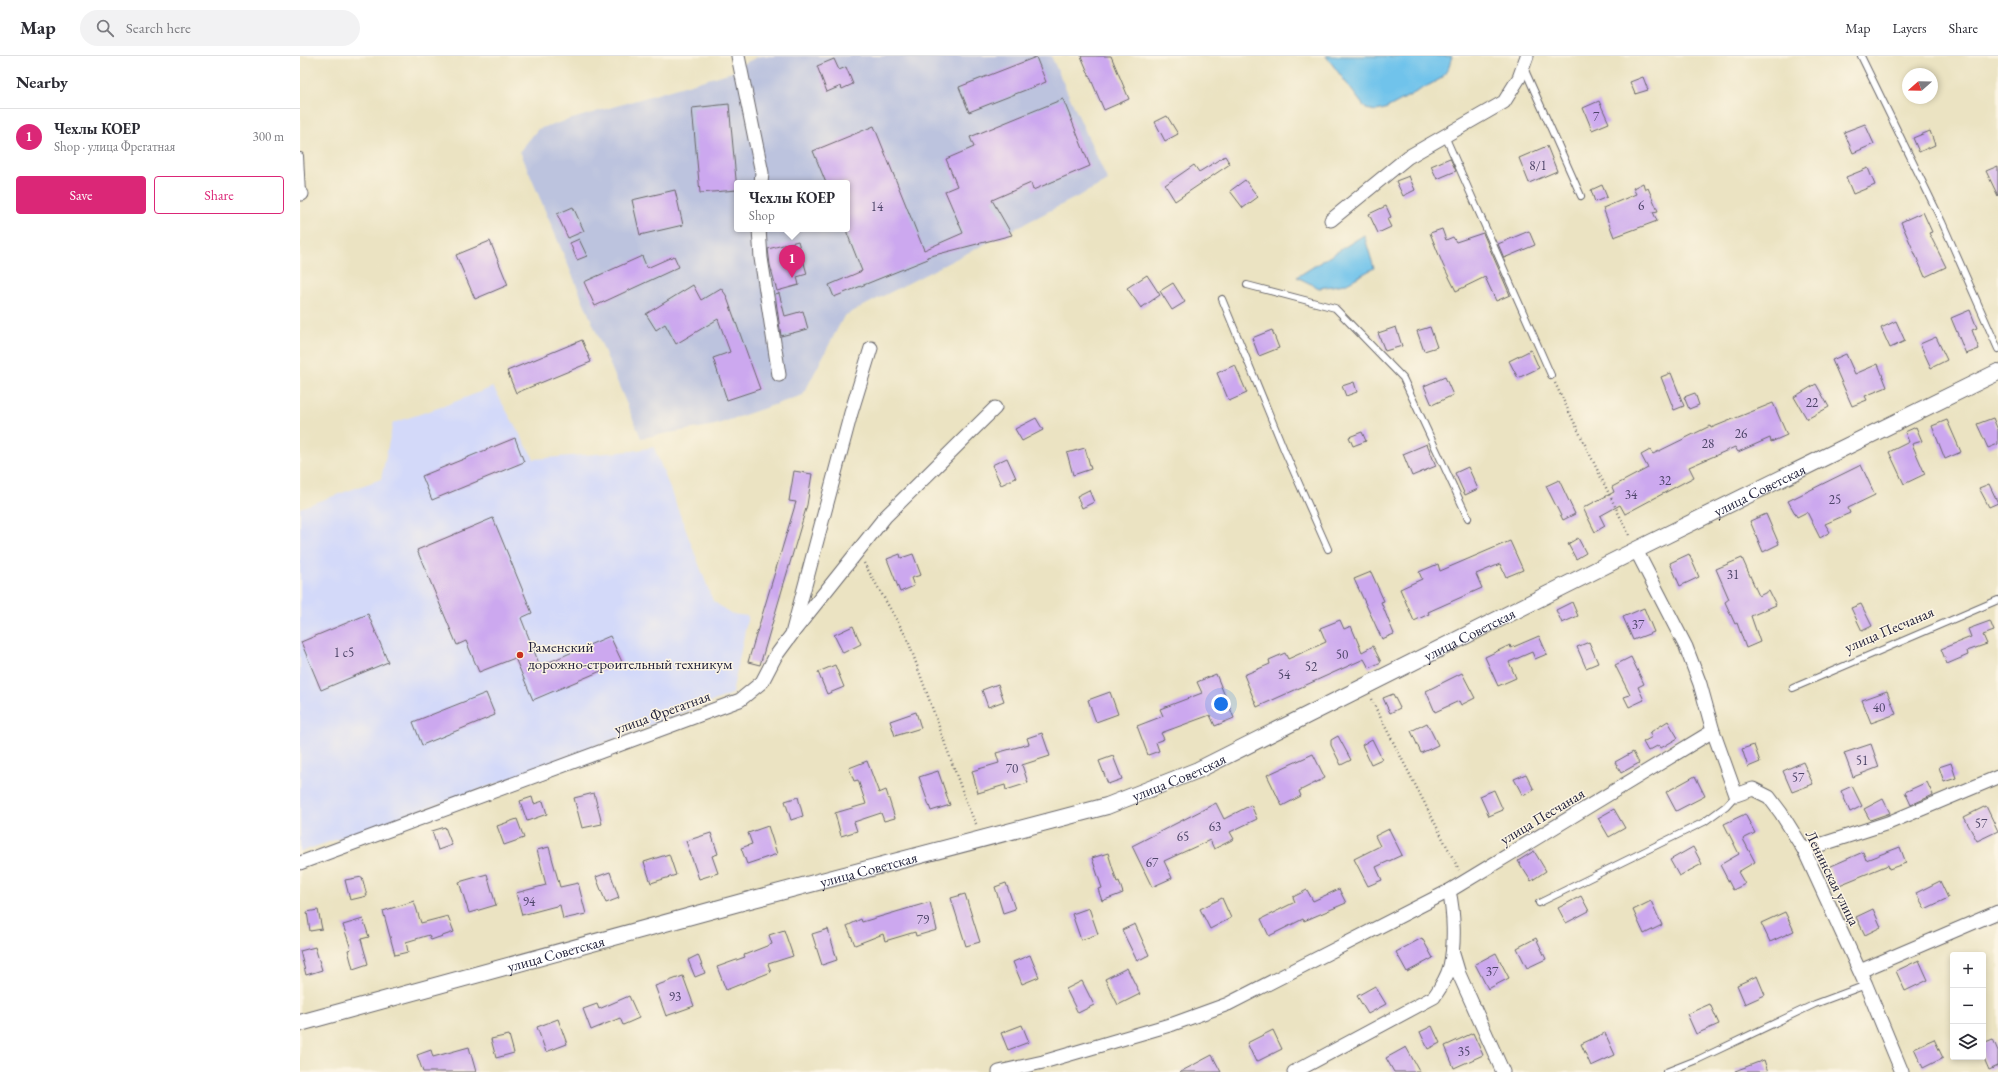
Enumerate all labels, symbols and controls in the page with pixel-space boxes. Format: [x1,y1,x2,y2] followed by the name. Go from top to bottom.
[80,10,360,46] search box
[20,15,56,40] text: Map
[94,17,116,39] icon: search
[126,18,191,37] text: Search here
[1845,19,1870,37] text: Map
[1892,19,1927,37] text: Layers
[1949,19,1978,37] text: Share
[1902,68,1938,104] north arrow
[16,71,68,93] text: Nearby
[1593,108,1600,125] house number: 7
[54,119,140,138] text: Чехлы КОЕР
[26,128,32,145] text: 1
[253,128,284,145] text: 300 m
[54,138,175,155] text: Shop · улица Фрегатная
[1529,157,1547,174] house number: 8/1
[16,176,146,214] button: Save
[154,176,284,214] button: Share
[734,180,850,232] popup
[749,188,835,207] text: Чехлы КОЕР
[1638,197,1644,214] house number: 6
[871,198,884,215] house number: 14
[749,207,775,224] text: Shop
[779,245,805,278] pin: 1
[1806,394,1819,411] house number: 22
[1735,425,1747,442] house number: 26
[1702,435,1714,452] house number: 28
[1710,459,1809,520] street label: улица Советская
[1659,472,1672,489] house number: 32
[1625,486,1638,503] house number: 34
[1829,491,1841,508] house number: 25
[1727,566,1739,583] house number: 31
[1841,602,1937,656] street label: улица Песчаная
[1420,603,1518,665] street label: улица Советская
[1632,616,1645,633] house number: 37
[528,637,733,673] place label: Раменский дорожно-строительный техникум
[334,644,354,661] house number: 1 с5
[1336,646,1348,663] house number: 50
[515,650,525,660] marker: Раменский дорожно-строительный техникум
[1305,658,1318,675] house number: 52
[1278,666,1291,683] house number: 54
[611,686,713,738] street label: улица Фрегатная
[1211,694,1231,714] your location
[1873,699,1885,716] house number: 40
[1129,748,1229,805] street label: улица Советская
[1856,752,1868,769] house number: 51
[1006,760,1018,777] house number: 70
[1792,769,1805,786] house number: 57
[1496,783,1588,849] street label: улица Песчаная
[1975,815,1988,832] house number: 57
[1209,818,1221,835] house number: 63
[1802,827,1864,929] street label: Ленинская улица
[1177,828,1189,845] house number: 65
[818,847,920,891] street label: улица Советская
[1146,854,1159,871] house number: 67
[523,893,536,910] house number: 94
[917,911,930,928] house number: 79
[505,931,607,975] street label: улица Советская
[1950,952,1986,1060] map controls
[1950,952,1986,988] button: +
[1486,963,1499,980] house number: 37
[669,988,681,1005] house number: 93
[1950,988,1986,1024] button: −
[1950,1024,1986,1060] button: layers
[1458,1043,1470,1060] house number: 35

